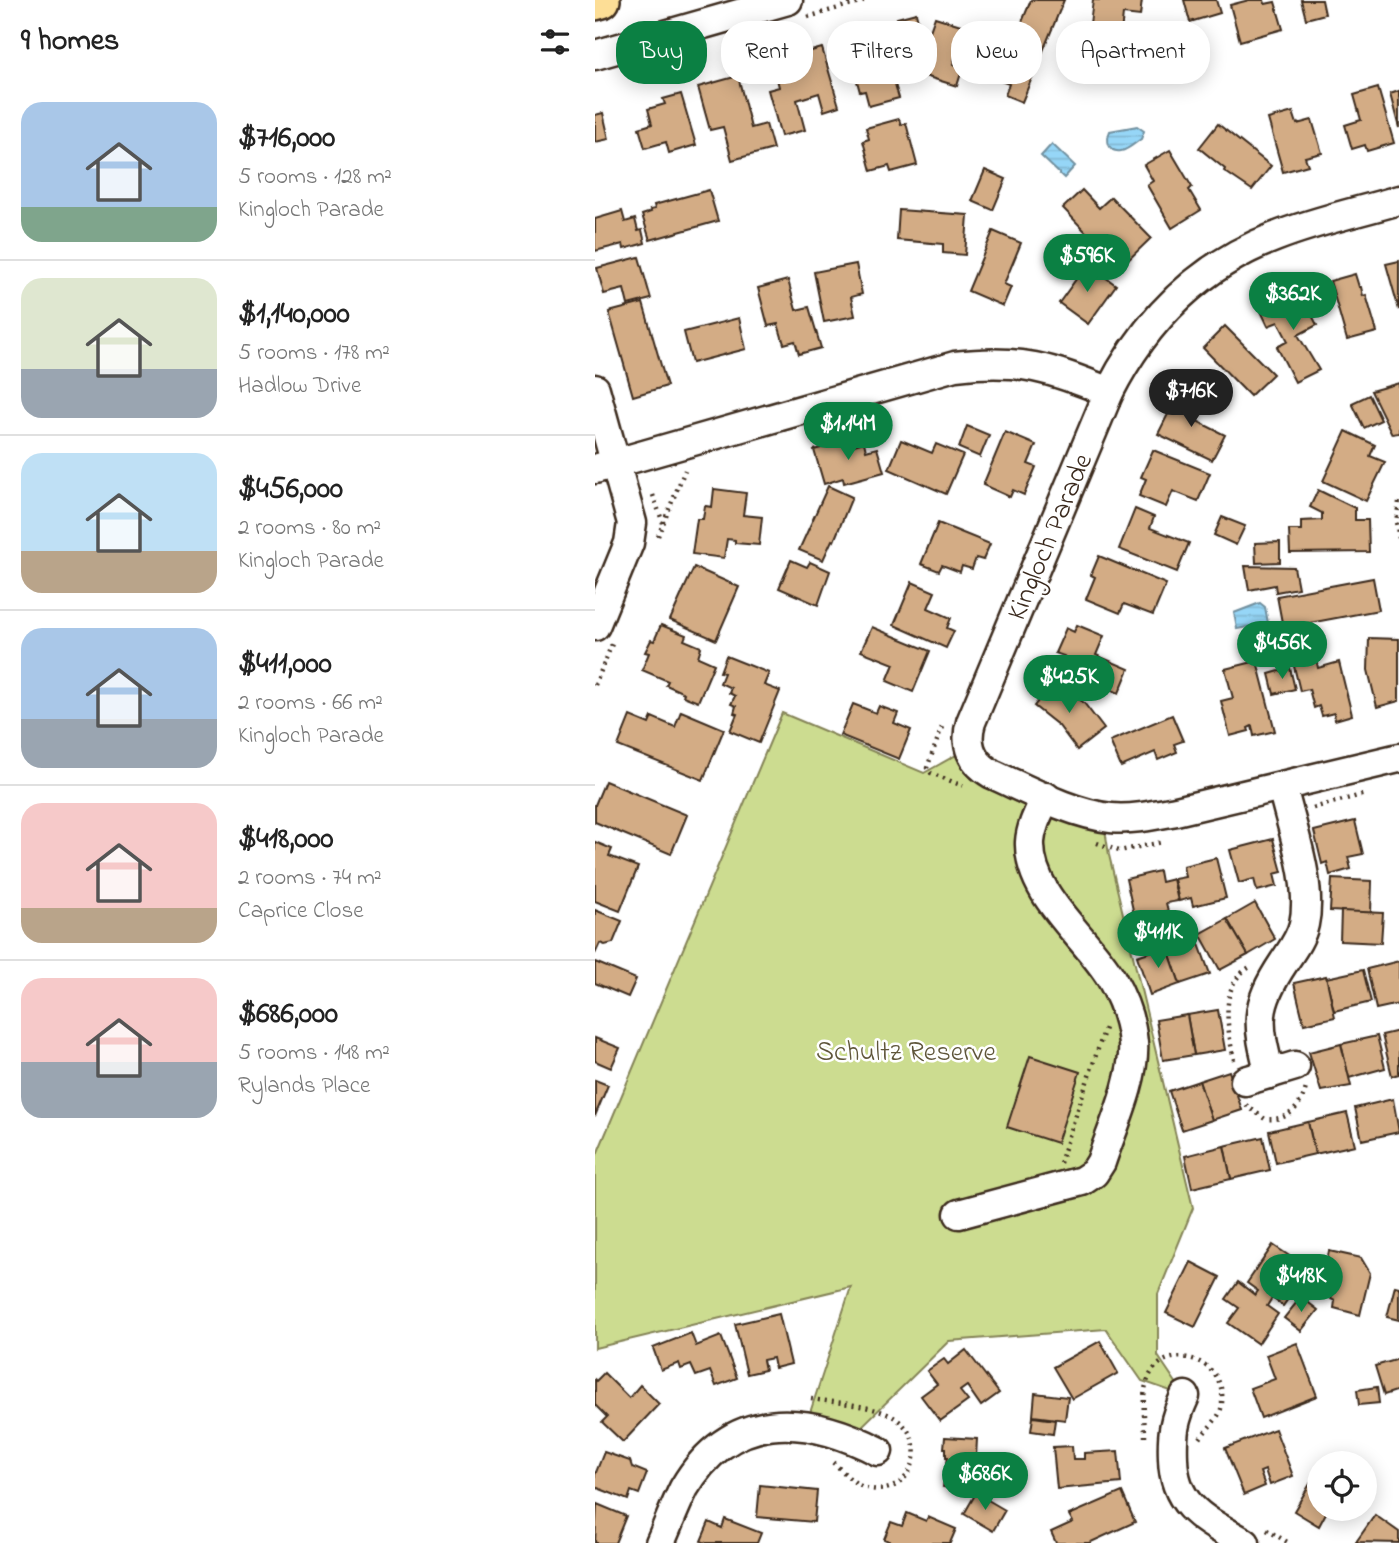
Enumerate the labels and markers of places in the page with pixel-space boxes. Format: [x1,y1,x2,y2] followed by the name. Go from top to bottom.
[1038,234,1136,294] pin: $596K
[1244,272,1342,332] pin: $362K
[1142,370,1240,429] pin: $716K
[791,402,905,462] pin: $1.14M
[1233,622,1331,681] pin: $456K
[1020,656,1118,715] pin: $425K
[1109,911,1207,970] pin: $411K
[1252,1254,1350,1314] pin: $418K
[936,1452,1034,1512] pin: $686K

